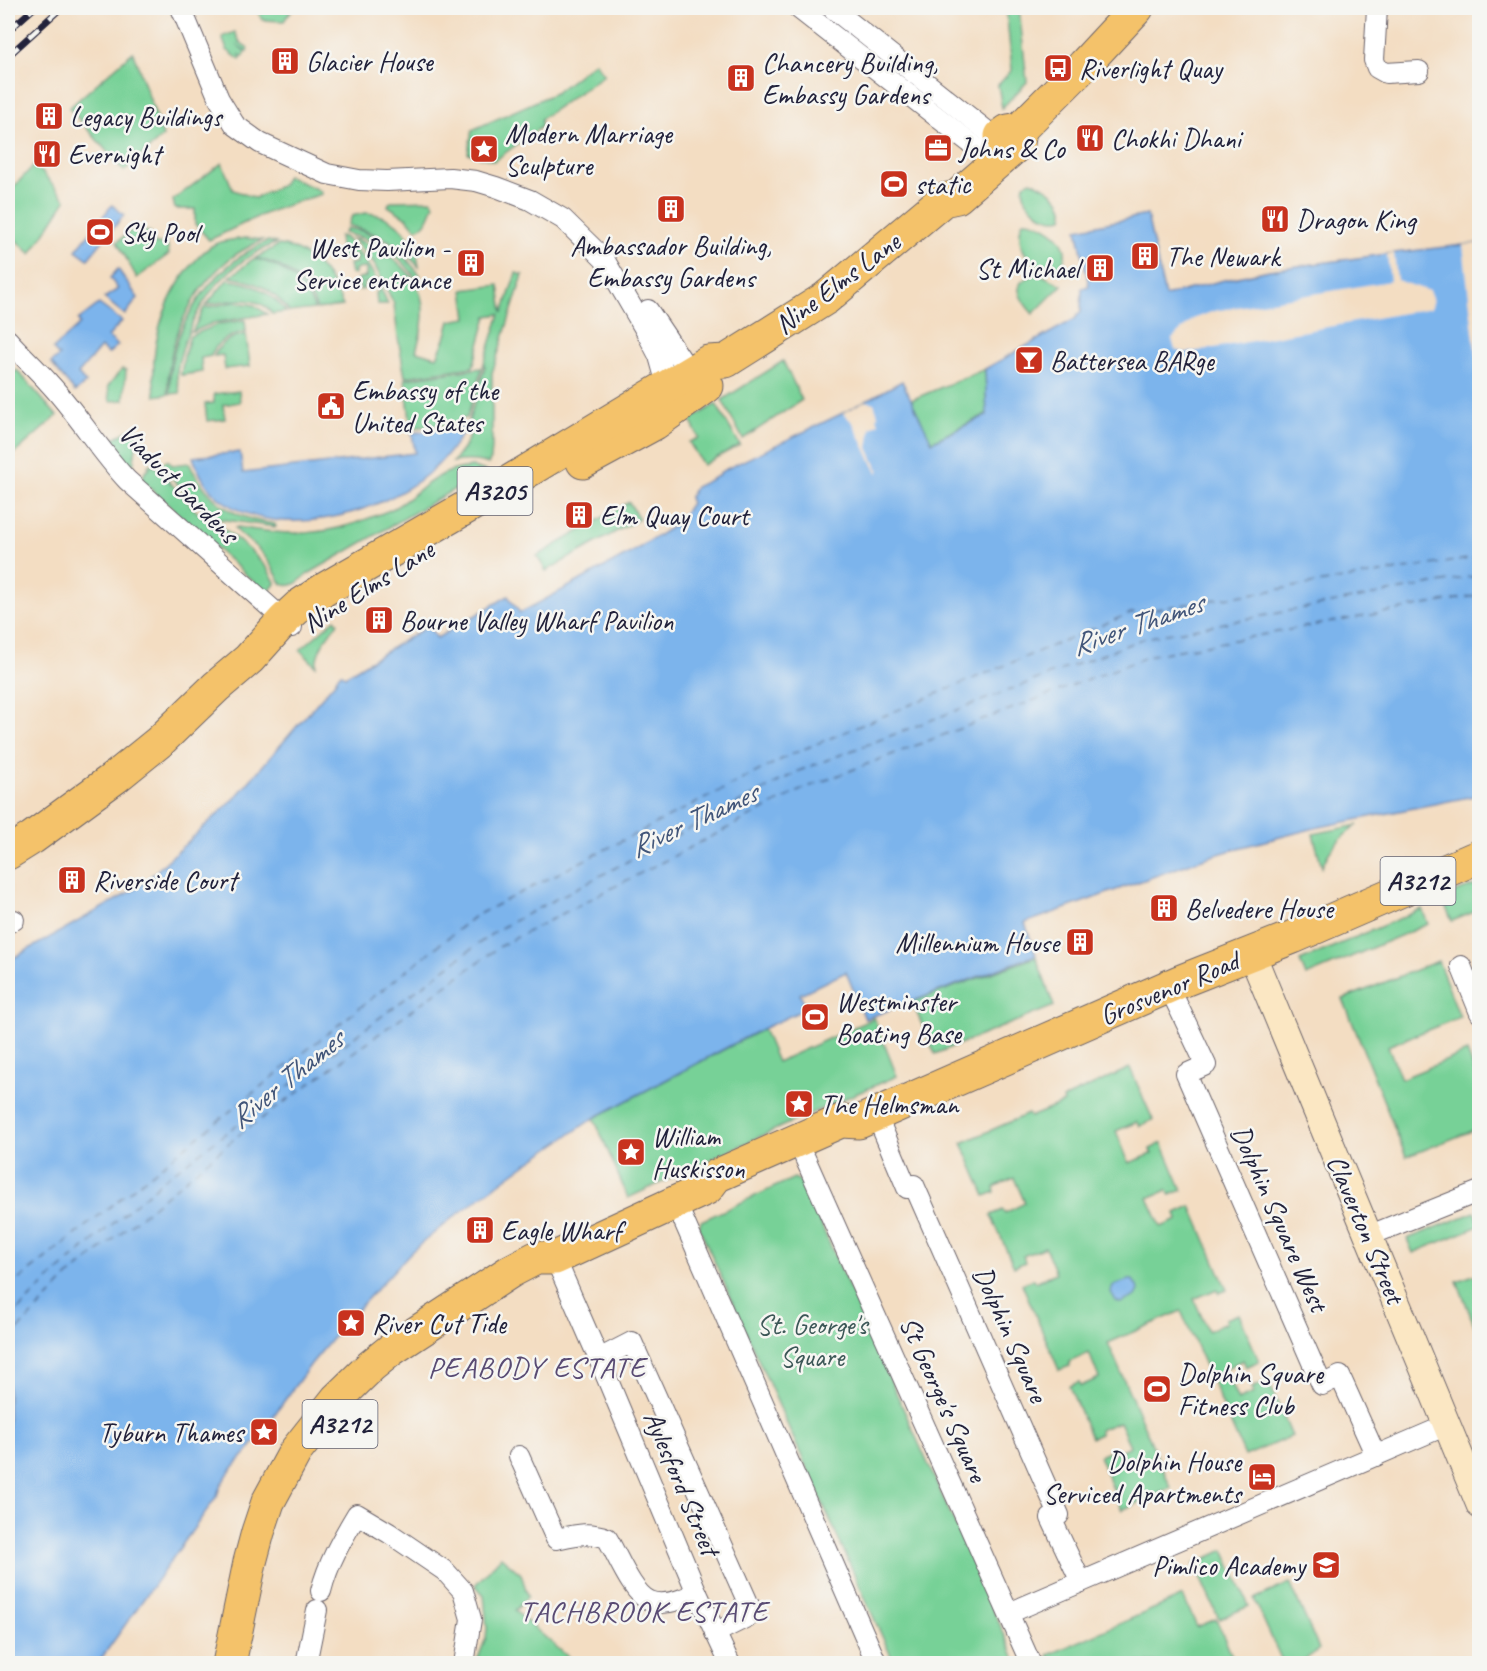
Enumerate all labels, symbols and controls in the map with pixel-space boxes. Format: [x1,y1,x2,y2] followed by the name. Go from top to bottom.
[306,44,434,79] place label: Glacier House
[269,45,301,77] building icon: Glacier House
[762,45,938,112] place label: Chancery Building, Embassy Gardens
[1079,51,1224,86] place label: Riverlight Quay
[1042,52,1074,84] bus stop icon: Riverlight Quay
[725,62,757,94] building icon: Chancery Building, Embassy Gardens
[70,99,224,134] place label: Legacy Buildings
[33,100,65,132] building icon: Legacy Buildings
[505,116,674,183] place label: Modern Marriage Sculpture
[1111,121,1245,156] place label: Chokhi Dhani
[1074,122,1106,154] restaurant icon: Chokhi Dhani
[957,131,1067,166] place label: Johns & Co
[922,132,954,164] office icon: Johns & Co
[468,133,500,165] place icon: Modern Marriage Sculpture
[68,137,164,172] place label: Evernight
[31,138,63,170] restaurant icon: Evernight
[915,167,973,202] place label: static
[878,168,910,200] sports icon: static
[655,193,687,225] building icon: Ambassador Building, Embassy Gardens
[1296,202,1418,237] place label: Dragon King
[1259,203,1291,235] restaurant icon: Dragon King
[121,215,204,250] place label: Sky Pool
[84,216,116,248] sports icon: Sky Pool
[767,223,908,342] street label: Nine Elms Lane
[570,228,772,295] place label: Ambassador Building, Embassy Gardens
[293,230,452,297] place label: West Pavilion - Service entrance
[1166,239,1282,274] place label: The Newark
[1129,240,1161,272] building icon: The Newark
[455,247,487,279] building icon: West Pavilion - Service entrance
[976,251,1084,286] place label: St Michael
[1084,252,1116,284] building icon: St Michael
[1050,343,1215,378] place label: Battersea BARge
[1013,344,1045,376] bar icon: Battersea BARge
[352,373,500,440] place label: Embassy of the United States
[315,390,347,422] public building icon: Embassy of the United States
[112,416,248,552] street label: Viaduct Gardens
[458,467,532,515] road number: A3205
[600,498,751,533] place label: Elm Quay Court
[563,499,595,531] building icon: Elm Quay Court
[296,531,442,640] street label: Nine Elms Lane
[1066,582,1212,664] water label: River Thames
[400,603,674,638] place label: Bourne Valley Wharf Pavilion
[363,604,395,636] building icon: Bourne Valley Wharf Pavilion
[623,772,767,866] water label: River Thames
[1380,857,1456,905] road number: A3212
[93,863,240,898] place label: Riverside Court
[56,864,88,896] building icon: Riverside Court
[1185,891,1335,926] place label: Belvedere House
[1148,892,1180,924] building icon: Belvedere House
[895,925,1061,960] place label: Millennium House
[1064,926,1096,958] building icon: Millennium House
[1094,941,1248,1033] street label: Grosvenor Road
[836,984,963,1051] place label: Westminster Boating Base
[799,1001,831,1033] sports icon: Westminster Boating Base
[221,1018,355,1137] water label: River Thames
[820,1087,960,1122] place label: The Helmsman
[783,1088,815,1120] place icon: The Helmsman
[652,1119,745,1186] place label: William Huskisson
[1223,1120,1338,1319] street label: Dolphin Square West
[615,1136,647,1168] place icon: William Huskisson
[1319,1150,1414,1311] street label: Claverton Street
[501,1213,627,1248] place label: Eagle Wharf
[464,1214,496,1246] building icon: Eagle Wharf
[966,1261,1057,1409] street label: Dolphin Square
[372,1306,508,1341] place label: River Cut Tide
[335,1307,367,1339] place icon: River Cut Tide
[757,1307,870,1374] park label: St. George's Square
[892,1311,997,1489] street label: St George's Square
[428,1348,649,1386] district label: PEABODY ESTATE
[1178,1356,1325,1423] place label: Dolphin Square Fitness Club
[1141,1373,1173,1405] sports icon: Dolphin Square Fitness Club
[302,1400,378,1448] road number: A3212
[636,1405,730,1564] street label: Aylesford Street
[99,1415,245,1450] place label: Tyburn Thames
[248,1416,280,1448] place icon: Tyburn Thames
[1043,1444,1243,1511] place label: Dolphin House Serviced Apartments
[1246,1461,1278,1493] hotel icon: Dolphin House Serviced Apartments
[1152,1548,1307,1583] place label: Pimlico Academy
[1310,1549,1342,1581] school or university icon: Pimlico Academy
[519,1592,771,1630] district label: TACHBROOK ESTATE

